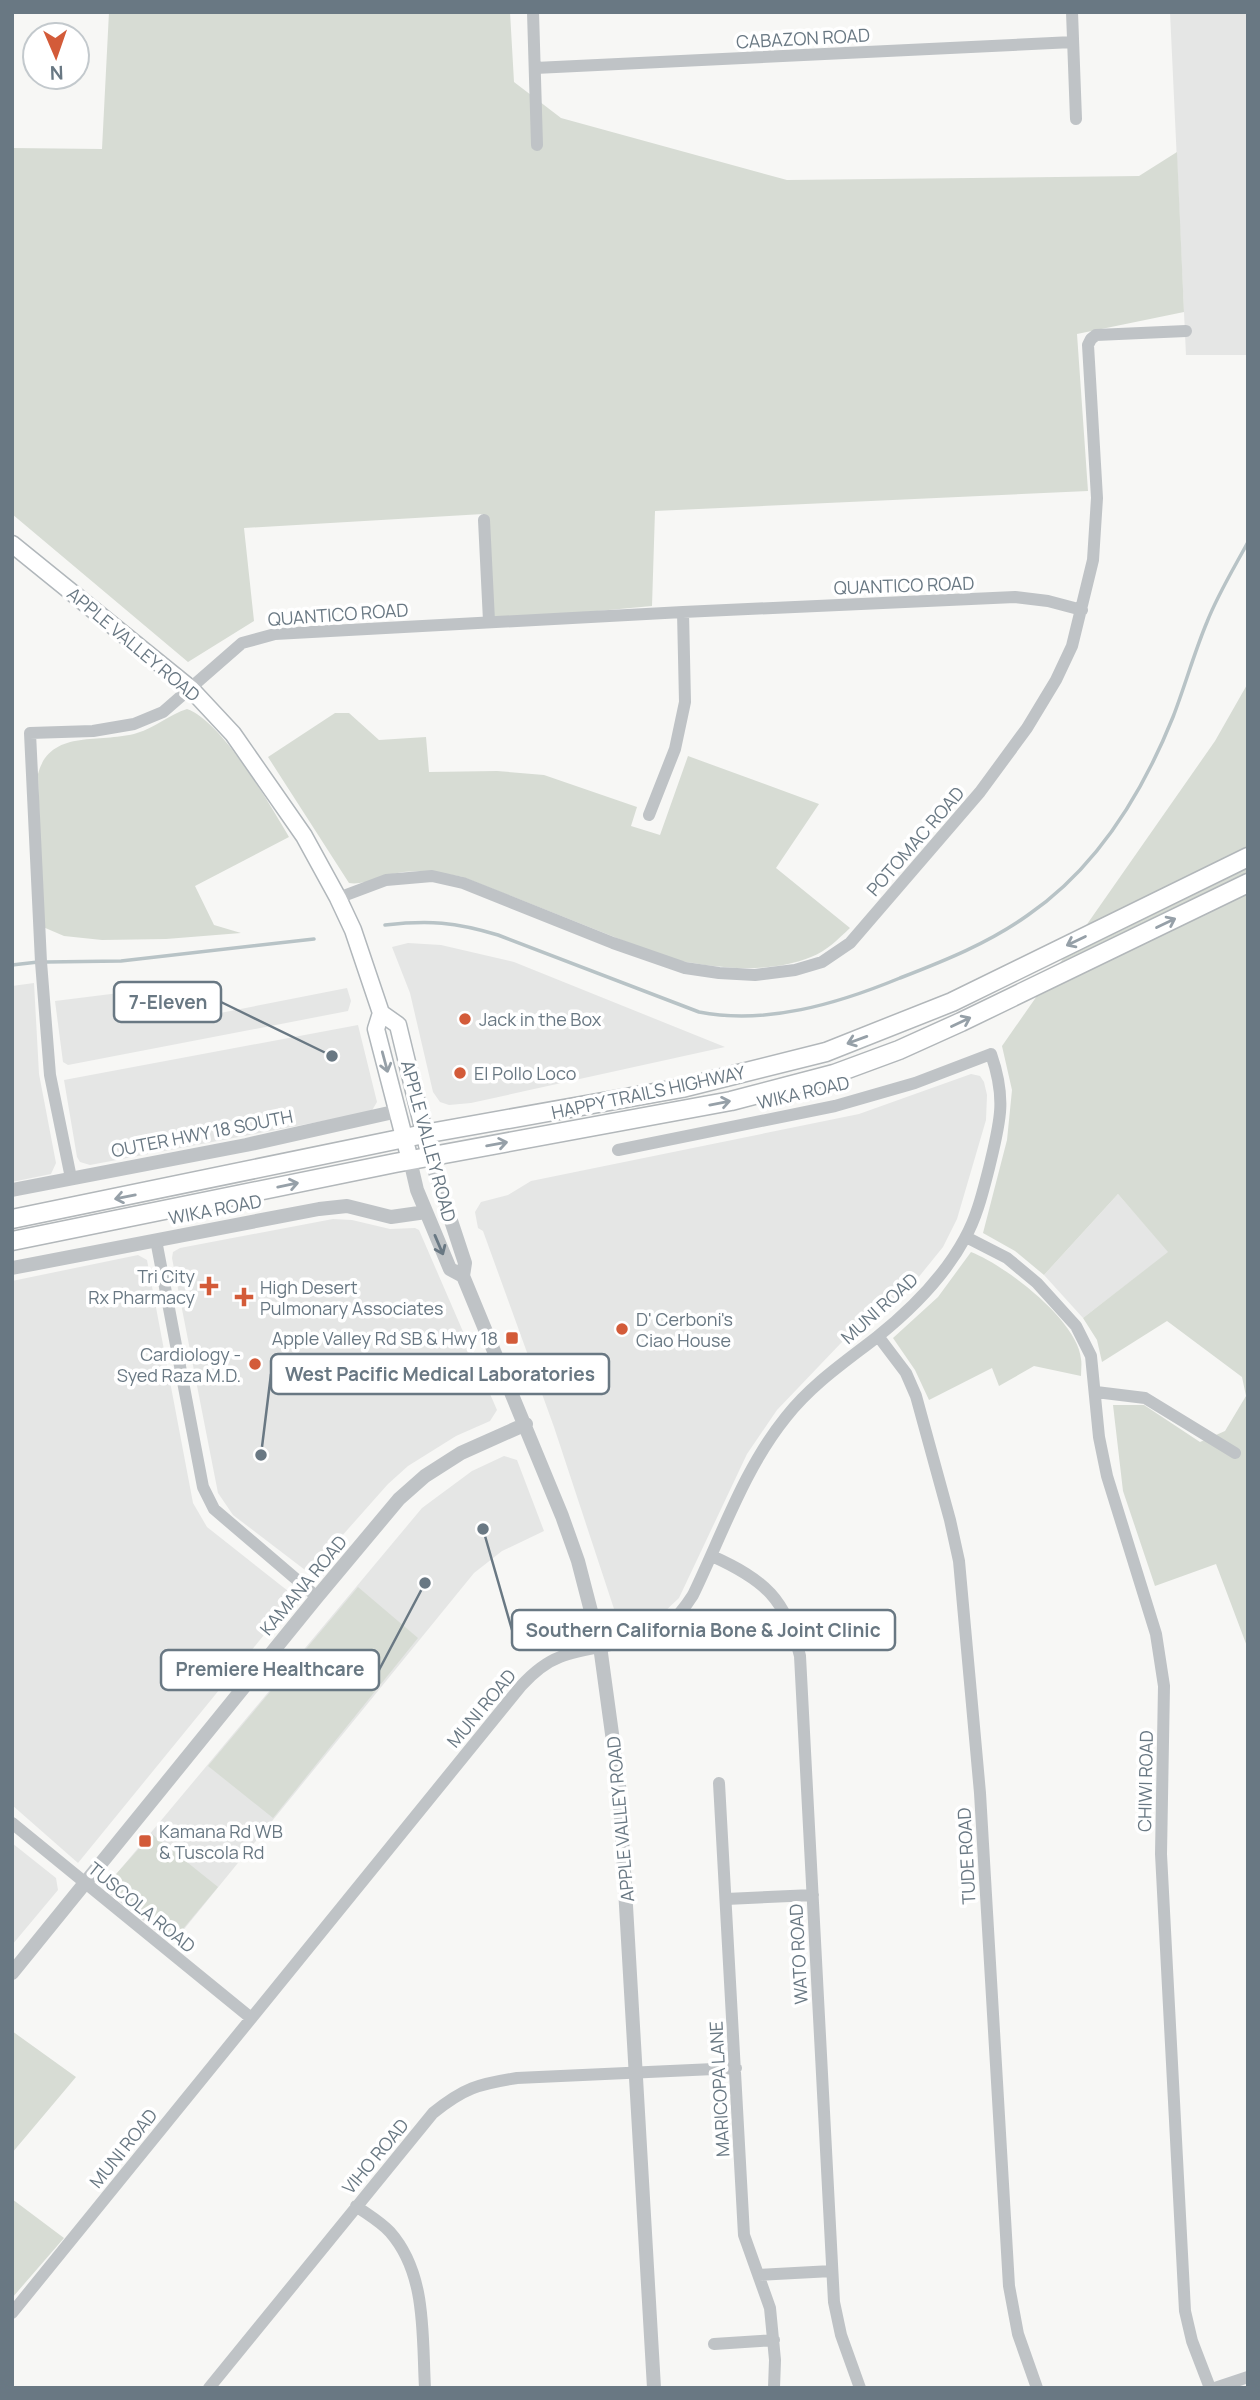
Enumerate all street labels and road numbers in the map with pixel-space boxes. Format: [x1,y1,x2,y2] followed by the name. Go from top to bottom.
[736,23,870,53] street label: CABAZON ROAD
[833,571,975,599] street label: QUANTICO ROAD
[63,581,205,707] street label: APPLE VALLEY ROAD
[267,597,409,631] street label: QUANTICO ROAD
[861,781,969,901] street label: POTOMAC ROAD
[396,1058,462,1224] street label: APPLE VALLEY ROAD
[549,1060,748,1124] street label: HAPPY TRAILS HIGHWAY
[754,1070,852,1114] street label: WIKA ROAD
[109,1104,295,1162] street label: OUTER HWY 18 SOUTH
[166,1188,264,1230] street label: WIKA ROAD
[836,1267,922,1349] street label: MUNI ROAD
[254,1530,352,1640] street label: KAMANA ROAD
[441,1664,521,1752] street label: MUNI ROAD
[1132,1730,1158,1832] street label: CHIWI ROAD
[601,1735,639,1903] street label: APPLE VALLEY ROAD
[951,1807,981,1905] street label: TUDE ROAD
[83,1856,201,1958] street label: TUSCOLA ROAD
[783,1903,813,2005] street label: WATO ROAD
[703,2020,735,2158] street label: MARICOPA LANE
[84,2103,162,2193] street label: MUNI ROAD
[336,2113,414,2199] street label: VIHO ROAD

